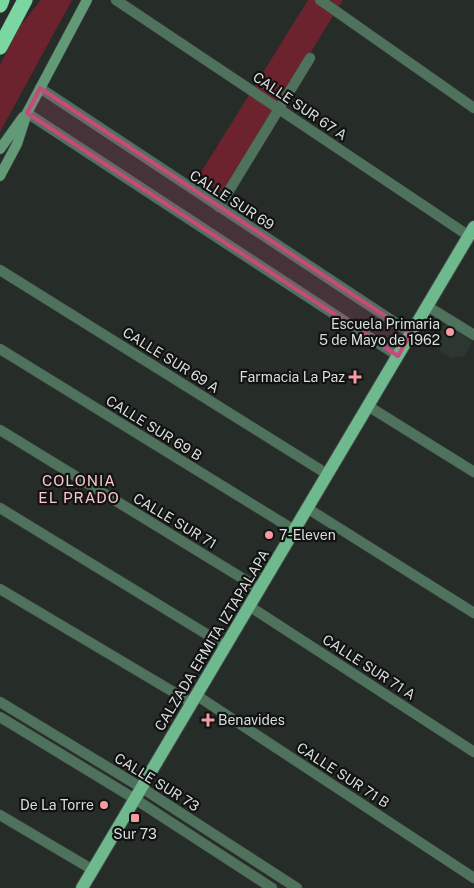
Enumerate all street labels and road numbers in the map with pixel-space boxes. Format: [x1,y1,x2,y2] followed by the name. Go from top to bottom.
[250,69,350,143] street label: CALLE SUR 67 A
[187,167,277,233] street label: CALLE SUR 69
[120,324,222,396] street label: CALLE SUR 69 A
[103,392,205,464] street label: CALLE SUR 69 B
[131,490,219,552] street label: CALLE SUR 71
[151,546,273,733] street label: CALZADA ERMITA IZTAPALAPA
[320,631,418,703] street label: CALLE SUR 71 A
[294,739,392,811] street label: CALLE SUR 71 B
[112,750,202,814] street label: CALLE SUR 73

